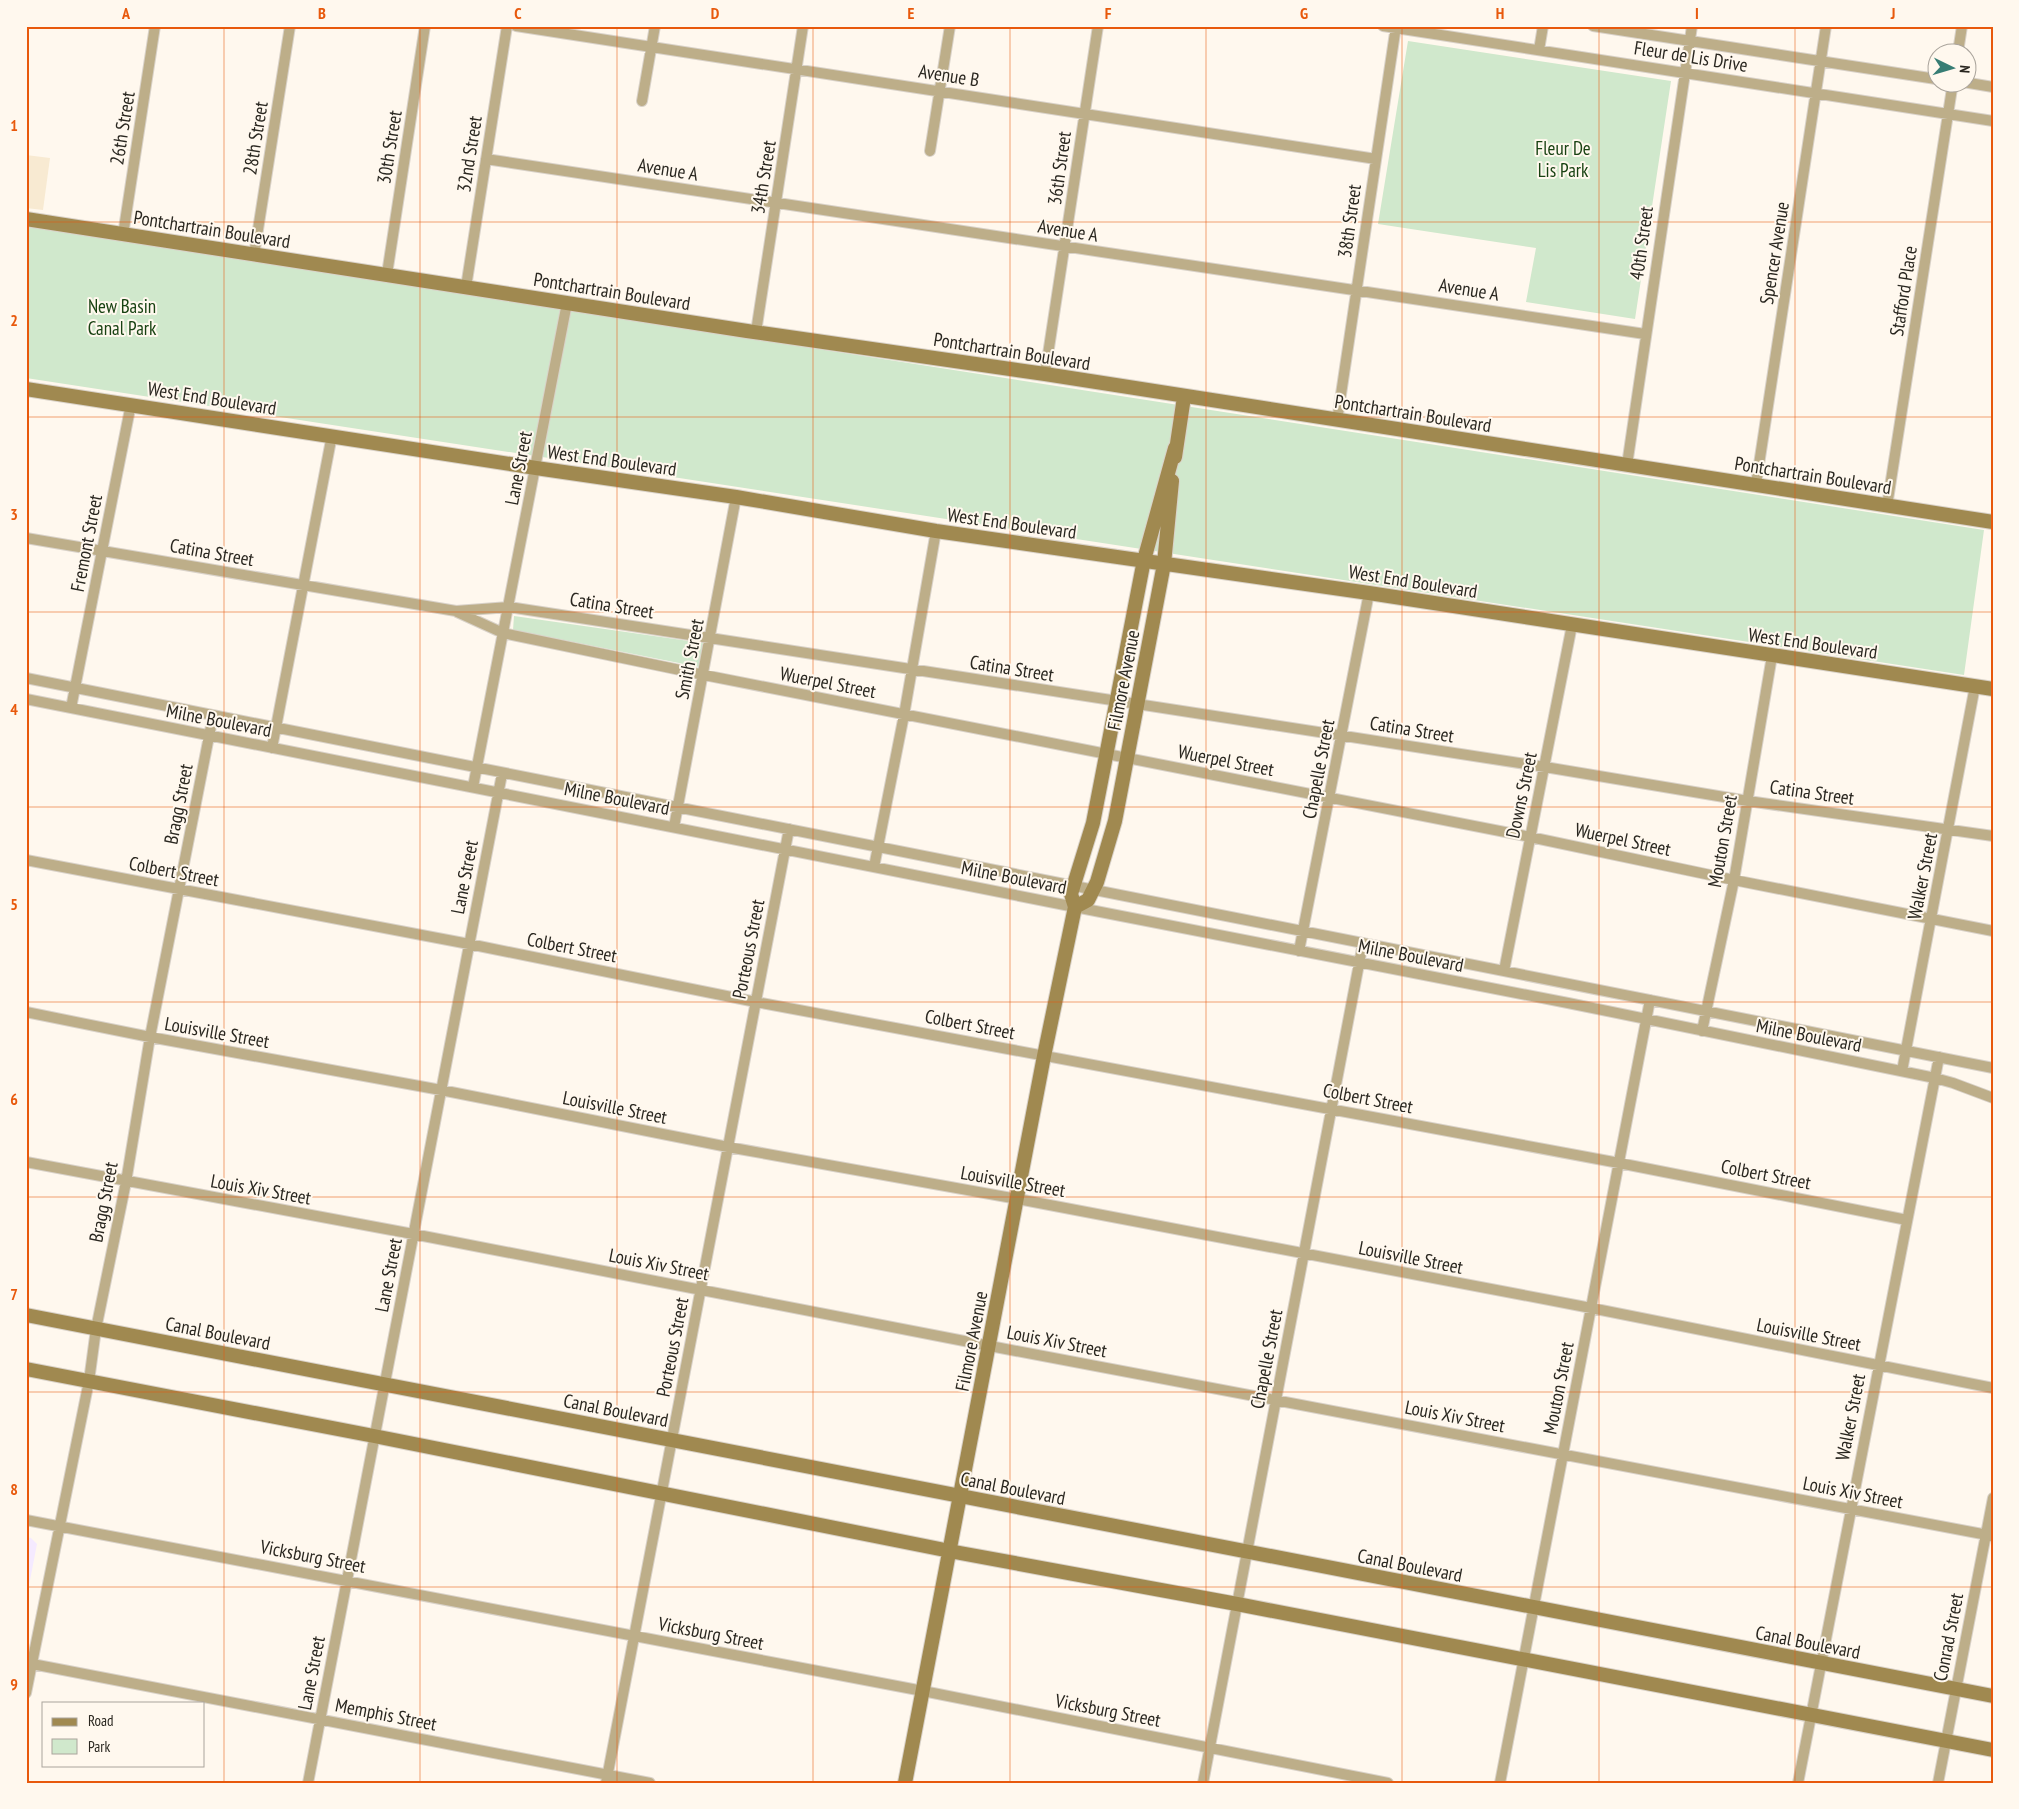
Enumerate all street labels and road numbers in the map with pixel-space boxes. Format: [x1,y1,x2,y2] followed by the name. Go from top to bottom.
[1632,35,1750,77] street label: Fleur de Lis Drive
[917,58,981,92] street label: Avenue B
[104,89,140,166] street label: 26th Street
[237,99,273,176] street label: 28th Street
[371,108,407,185] street label: 30th Street
[451,113,487,194] street label: 32nd Street
[1042,129,1076,206] street label: 36th Street
[745,138,781,215] street label: 34th Street
[636,152,700,186] street label: Avenue A
[1332,182,1366,259] street label: 38th Street
[1754,200,1794,306] street label: Spencer Avenue
[1624,204,1658,281] street label: 40th Street
[132,205,292,253] street label: Pontchartrain Boulevard
[1036,213,1100,247] street label: Avenue A
[1884,244,1922,338] street label: Stafford Place
[532,267,692,315] street label: Pontchartrain Boulevard
[1437,272,1501,306] street label: Avenue A
[932,327,1092,375] street label: Pontchartrain Boulevard
[146,376,278,420] street label: West End Boulevard
[1333,389,1493,437] street label: Pontchartrain Boulevard
[499,428,537,507] street label: Lane Street
[546,439,678,481] street label: West End Boulevard
[1733,451,1893,499] street label: Pontchartrain Boulevard
[65,492,107,594] street label: Fremont Street
[946,502,1078,544] street label: West End Boulevard
[168,533,257,571] street label: Catina Street
[1347,559,1479,603] street label: West End Boulevard
[568,587,656,624] street label: Catina Street
[669,616,709,701] street label: Smith Street
[1747,622,1879,664] street label: West End Boulevard
[1102,628,1145,732] street label: Filmore Avenue
[968,650,1056,687] street label: Catina Street
[778,661,879,703] street label: Wuerpel Street
[164,698,274,742] street label: Milne Boulevard
[1368,711,1456,748] street label: Catina Street
[1297,716,1340,821] street label: Chapelle Street
[1176,739,1277,781] street label: Wuerpel Street
[1500,749,1542,840] street label: Downs Street
[158,761,198,846] street label: Bragg Street
[1768,774,1856,810] street label: Catina Street
[562,776,672,820] street label: Milne Boulevard
[1702,792,1742,889] street label: Mouton Street
[1573,817,1674,861] street label: Wuerpel Street
[1902,830,1942,921] street label: Walker Street
[445,837,483,916] street label: Lane Street
[127,851,222,892] street label: Colbert Street
[959,855,1069,899] street label: Milne Boulevard
[727,896,770,1001] street label: Porteous Street
[525,927,620,968] street label: Colbert Street
[1356,933,1466,977] street label: Milne Boulevard
[923,1004,1018,1045] street label: Colbert Street
[163,1011,272,1053] street label: Louisville Street
[1754,1013,1864,1057] street label: Milne Boulevard
[1321,1078,1416,1119] street label: Colbert Street
[561,1085,670,1129] street label: Louisville Street
[1719,1154,1814,1195] street label: Colbert Street
[83,1159,123,1244] street label: Bragg Street
[959,1160,1068,1202] street label: Louisville Street
[209,1168,314,1210] street label: Louis Xiv Street
[369,1235,407,1314] street label: Lane Street
[1357,1235,1466,1279] street label: Louisville Street
[607,1243,712,1286] street label: Louis Xiv Street
[950,1289,993,1393] street label: Filmore Avenue
[651,1294,694,1399] street label: Porteous Street
[1245,1306,1288,1411] street label: Chapelle Street
[164,1311,272,1355] street label: Canal Boulevard
[1755,1312,1864,1356] street label: Louisville Street
[1005,1320,1110,1363] street label: Louis Xiv Street
[1537,1339,1579,1436] street label: Mouton Street
[1830,1371,1870,1462] street label: Walker Street
[562,1388,670,1432] street label: Canal Boulevard
[1403,1395,1508,1438] street label: Louis Xiv Street
[959,1466,1067,1510] street label: Canal Boulevard
[1801,1471,1906,1514] street label: Louis Xiv Street
[257,1534,368,1578] street label: Vicksburg Street
[1356,1543,1464,1587] street label: Canal Boulevard
[1928,1590,1968,1683] street label: Conrad Street
[655,1611,766,1655] street label: Vicksburg Street
[1754,1620,1862,1664] street label: Canal Boulevard
[292,1633,330,1712] street label: Lane Street
[1052,1688,1163,1732] street label: Vicksburg Street
[333,1692,440,1736] street label: Memphis Street

